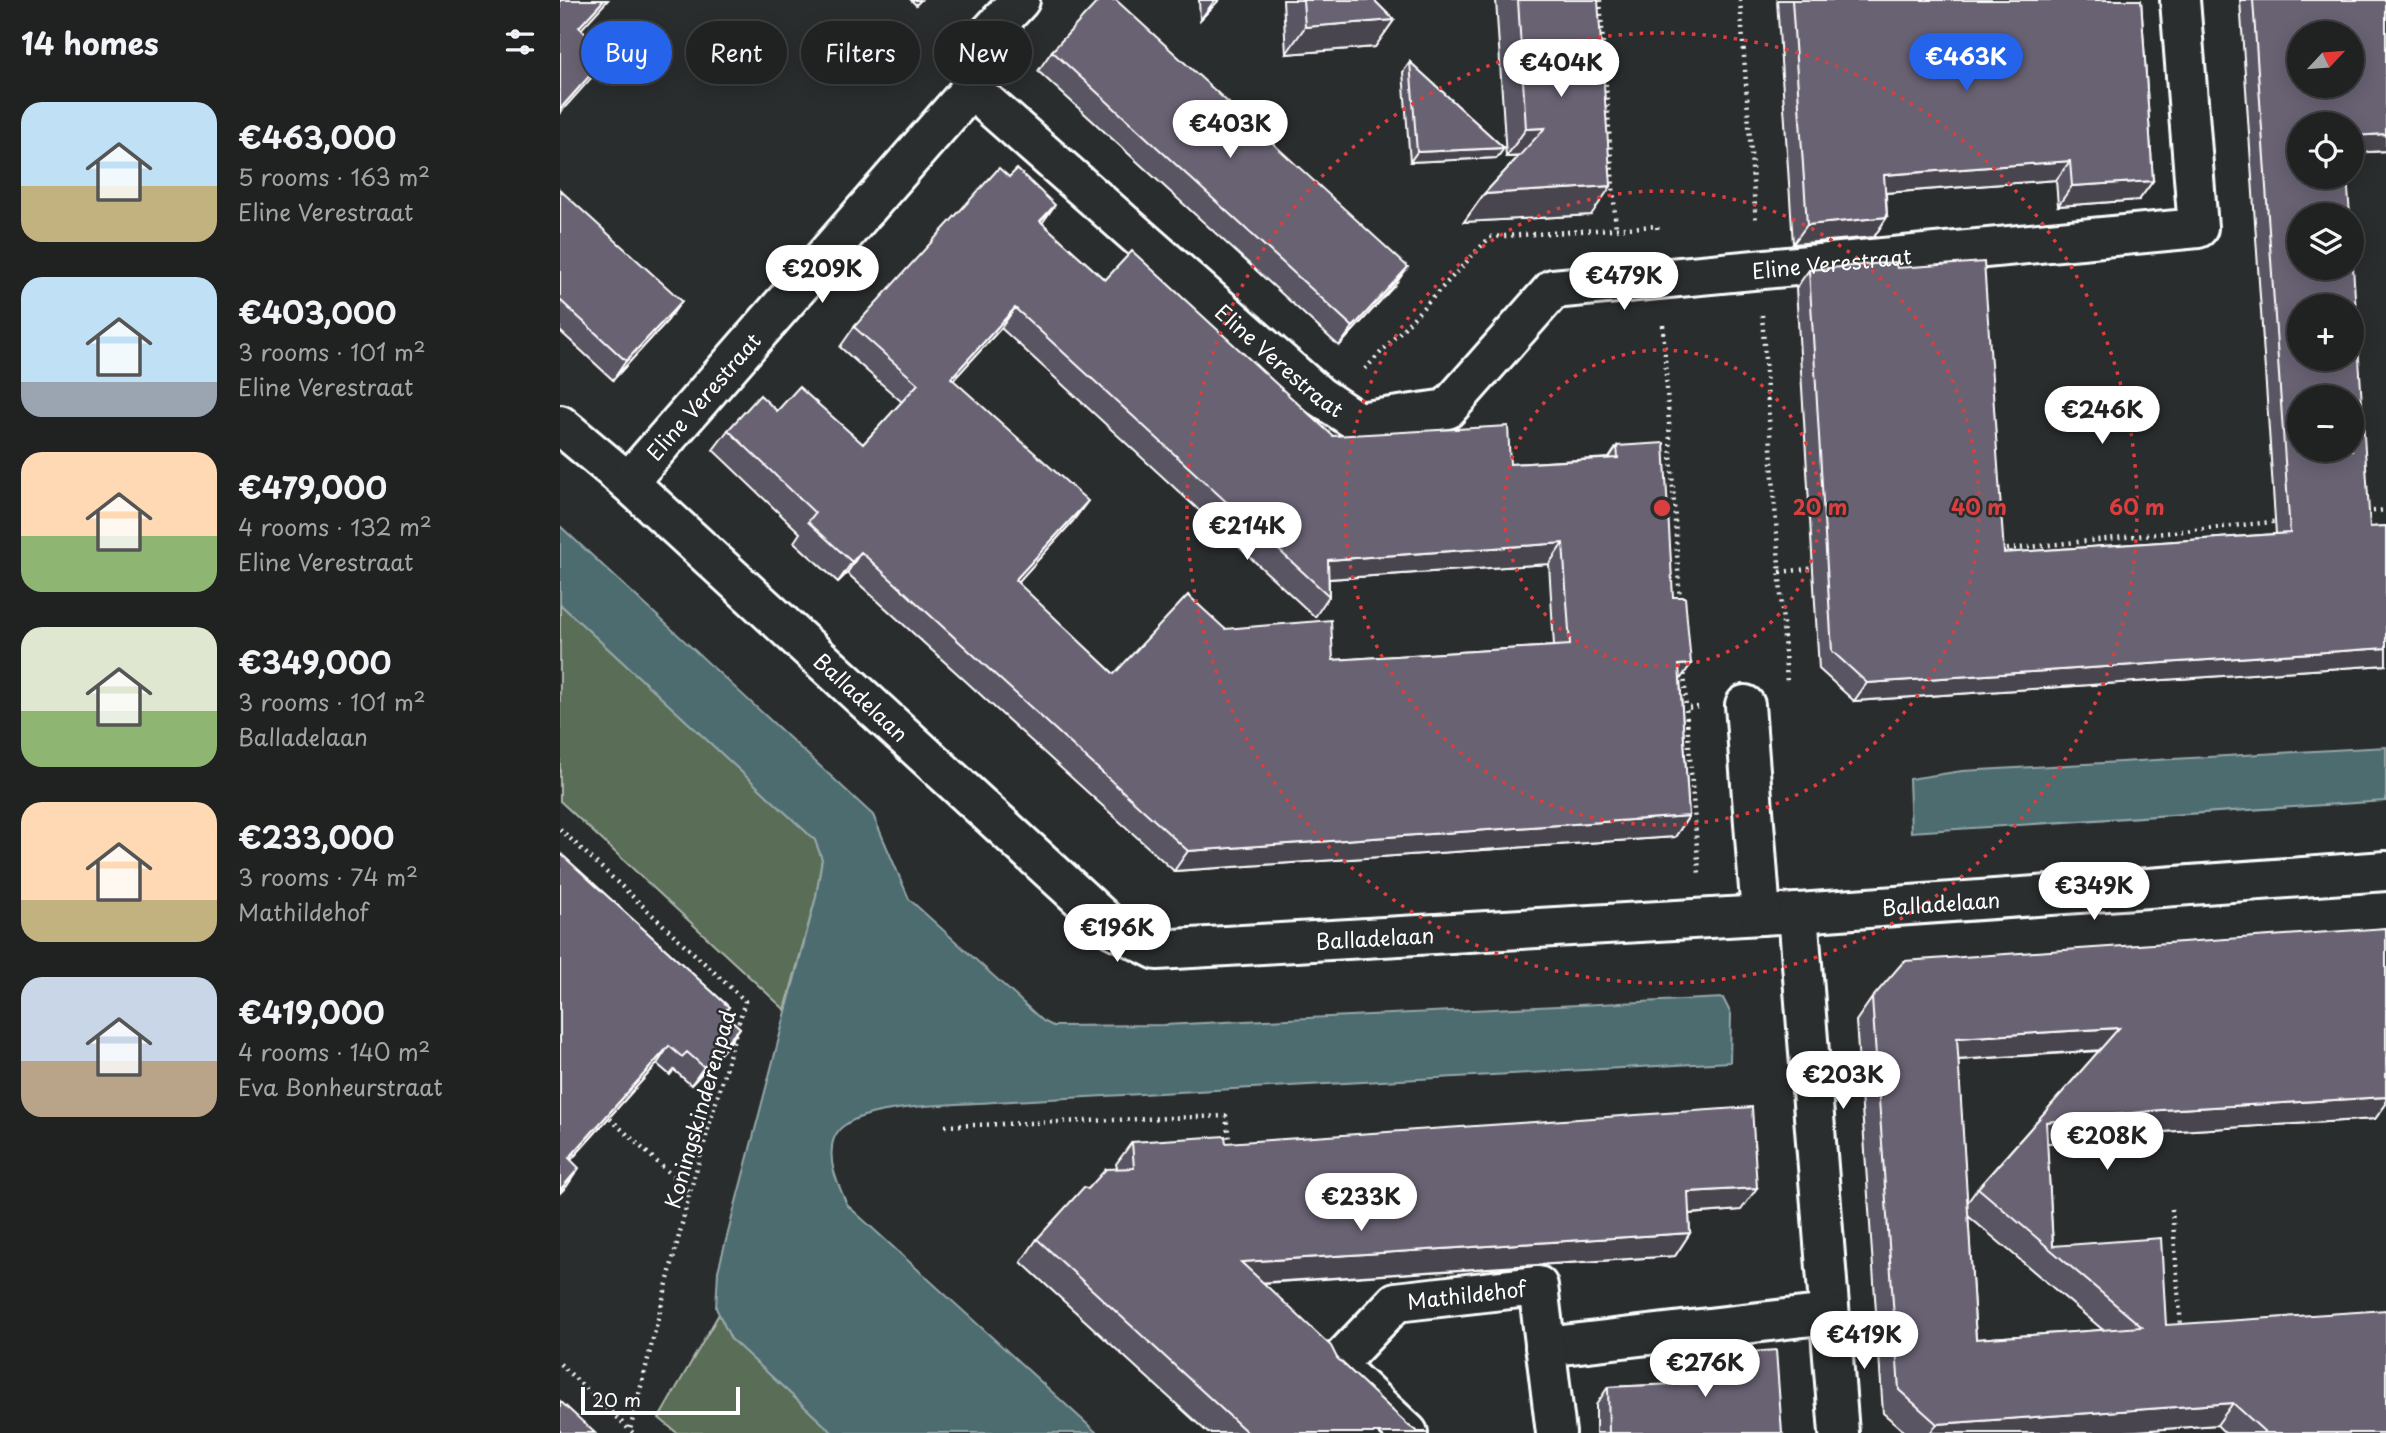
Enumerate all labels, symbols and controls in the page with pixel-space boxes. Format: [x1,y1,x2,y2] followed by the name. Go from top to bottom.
[21,20,159,65] text: 14 homes
[581,21,672,84] chip: Buy
[686,21,787,84] chip: Rent
[801,21,920,84] chip: Filters
[934,21,1032,84] chip: New
[2287,21,2364,98] north arrow
[2287,21,2364,462] map controls
[501,23,539,61] icon: filters
[1917,34,2015,93] pin: €463K
[1925,38,2007,73] text: €463K
[1512,40,1610,99] pin: €404K
[1519,44,1603,79] text: €404K
[1181,100,1279,160] pin: €403K
[1189,105,1271,140] text: €403K
[2287,112,2364,189] button: locate
[238,114,396,159] text: €463,000
[77,130,161,214] icon: home
[238,159,430,194] text: 5 rooms · 163 m²
[238,194,413,229] text: Eline Verestraat
[2287,203,2364,280] button: layers
[1750,239,1913,286] street label: Eline Verestraat
[773,246,871,305] pin: €209K
[782,250,862,285] text: €209K
[1575,252,1673,312] pin: €479K
[1585,257,1663,292] text: €479K
[238,289,396,334] text: €403,000
[2287,294,2364,371] button: +
[1209,296,1350,424] street label: Eline Verestraat
[77,305,161,389] icon: home
[638,325,768,467] street label: Eline Verestraat
[238,334,426,369] text: 3 rooms · 101 m²
[238,369,413,404] text: Eline Verestraat
[2287,385,2364,462] button: −
[2053,386,2151,446] pin: €246K
[2061,391,2143,426] text: €246K
[238,464,387,509] text: €479,000
[77,480,161,564] icon: home
[1793,490,1847,522] text: 20 m
[1951,490,2007,522] text: 40 m
[2109,490,2165,522] text: 60 m
[1650,496,1674,520] centre of rings
[1198,503,1296,562] pin: €214K
[1209,507,1285,542] text: €214K
[238,509,432,544] text: 4 rooms · 132 m²
[238,544,413,579] text: Eline Verestraat
[238,639,391,684] text: €349,000
[807,645,916,749] street label: Balladelaan
[77,655,161,739] icon: home
[238,684,426,719] text: 3 rooms · 101 m²
[238,719,368,754] text: Balladelaan
[238,814,394,859] text: €233,000
[77,830,161,914] icon: home
[238,859,418,894] text: 3 rooms · 74 m²
[2045,862,2143,922] pin: €349K
[2055,867,2133,902] text: €349K
[1880,883,2001,923] street label: Balladelaan
[238,894,369,929] text: Mathildehof
[1068,904,1166,964] pin: €196K
[1080,909,1154,944] text: €196K
[1315,918,1435,957] street label: Balladelaan
[238,989,385,1034] text: €419,000
[77,1005,161,1089] icon: home
[655,1006,743,1212] street label: Koningskinderenpad
[238,1034,430,1069] text: 4 rooms · 140 m²
[1794,1052,1892,1111] pin: €203K
[1802,1056,1884,1091] text: €203K
[238,1069,443,1104] text: Eva Bonheurstraat
[2058,1112,2156,1172] pin: €208K
[2066,1117,2148,1152] text: €208K
[1312,1174,1410,1233] pin: €233K
[1321,1178,1401,1213] text: €233K
[1405,1271,1529,1317] street label: Mathildehof
[1815,1312,1913,1371] pin: €419K
[1826,1316,1902,1351] text: €419K
[1656,1340,1754,1399] pin: €276K
[1666,1344,1744,1379] text: €276K
[581,1384,740,1416] scale bar
[592,1385,641,1413] text: 20 m

